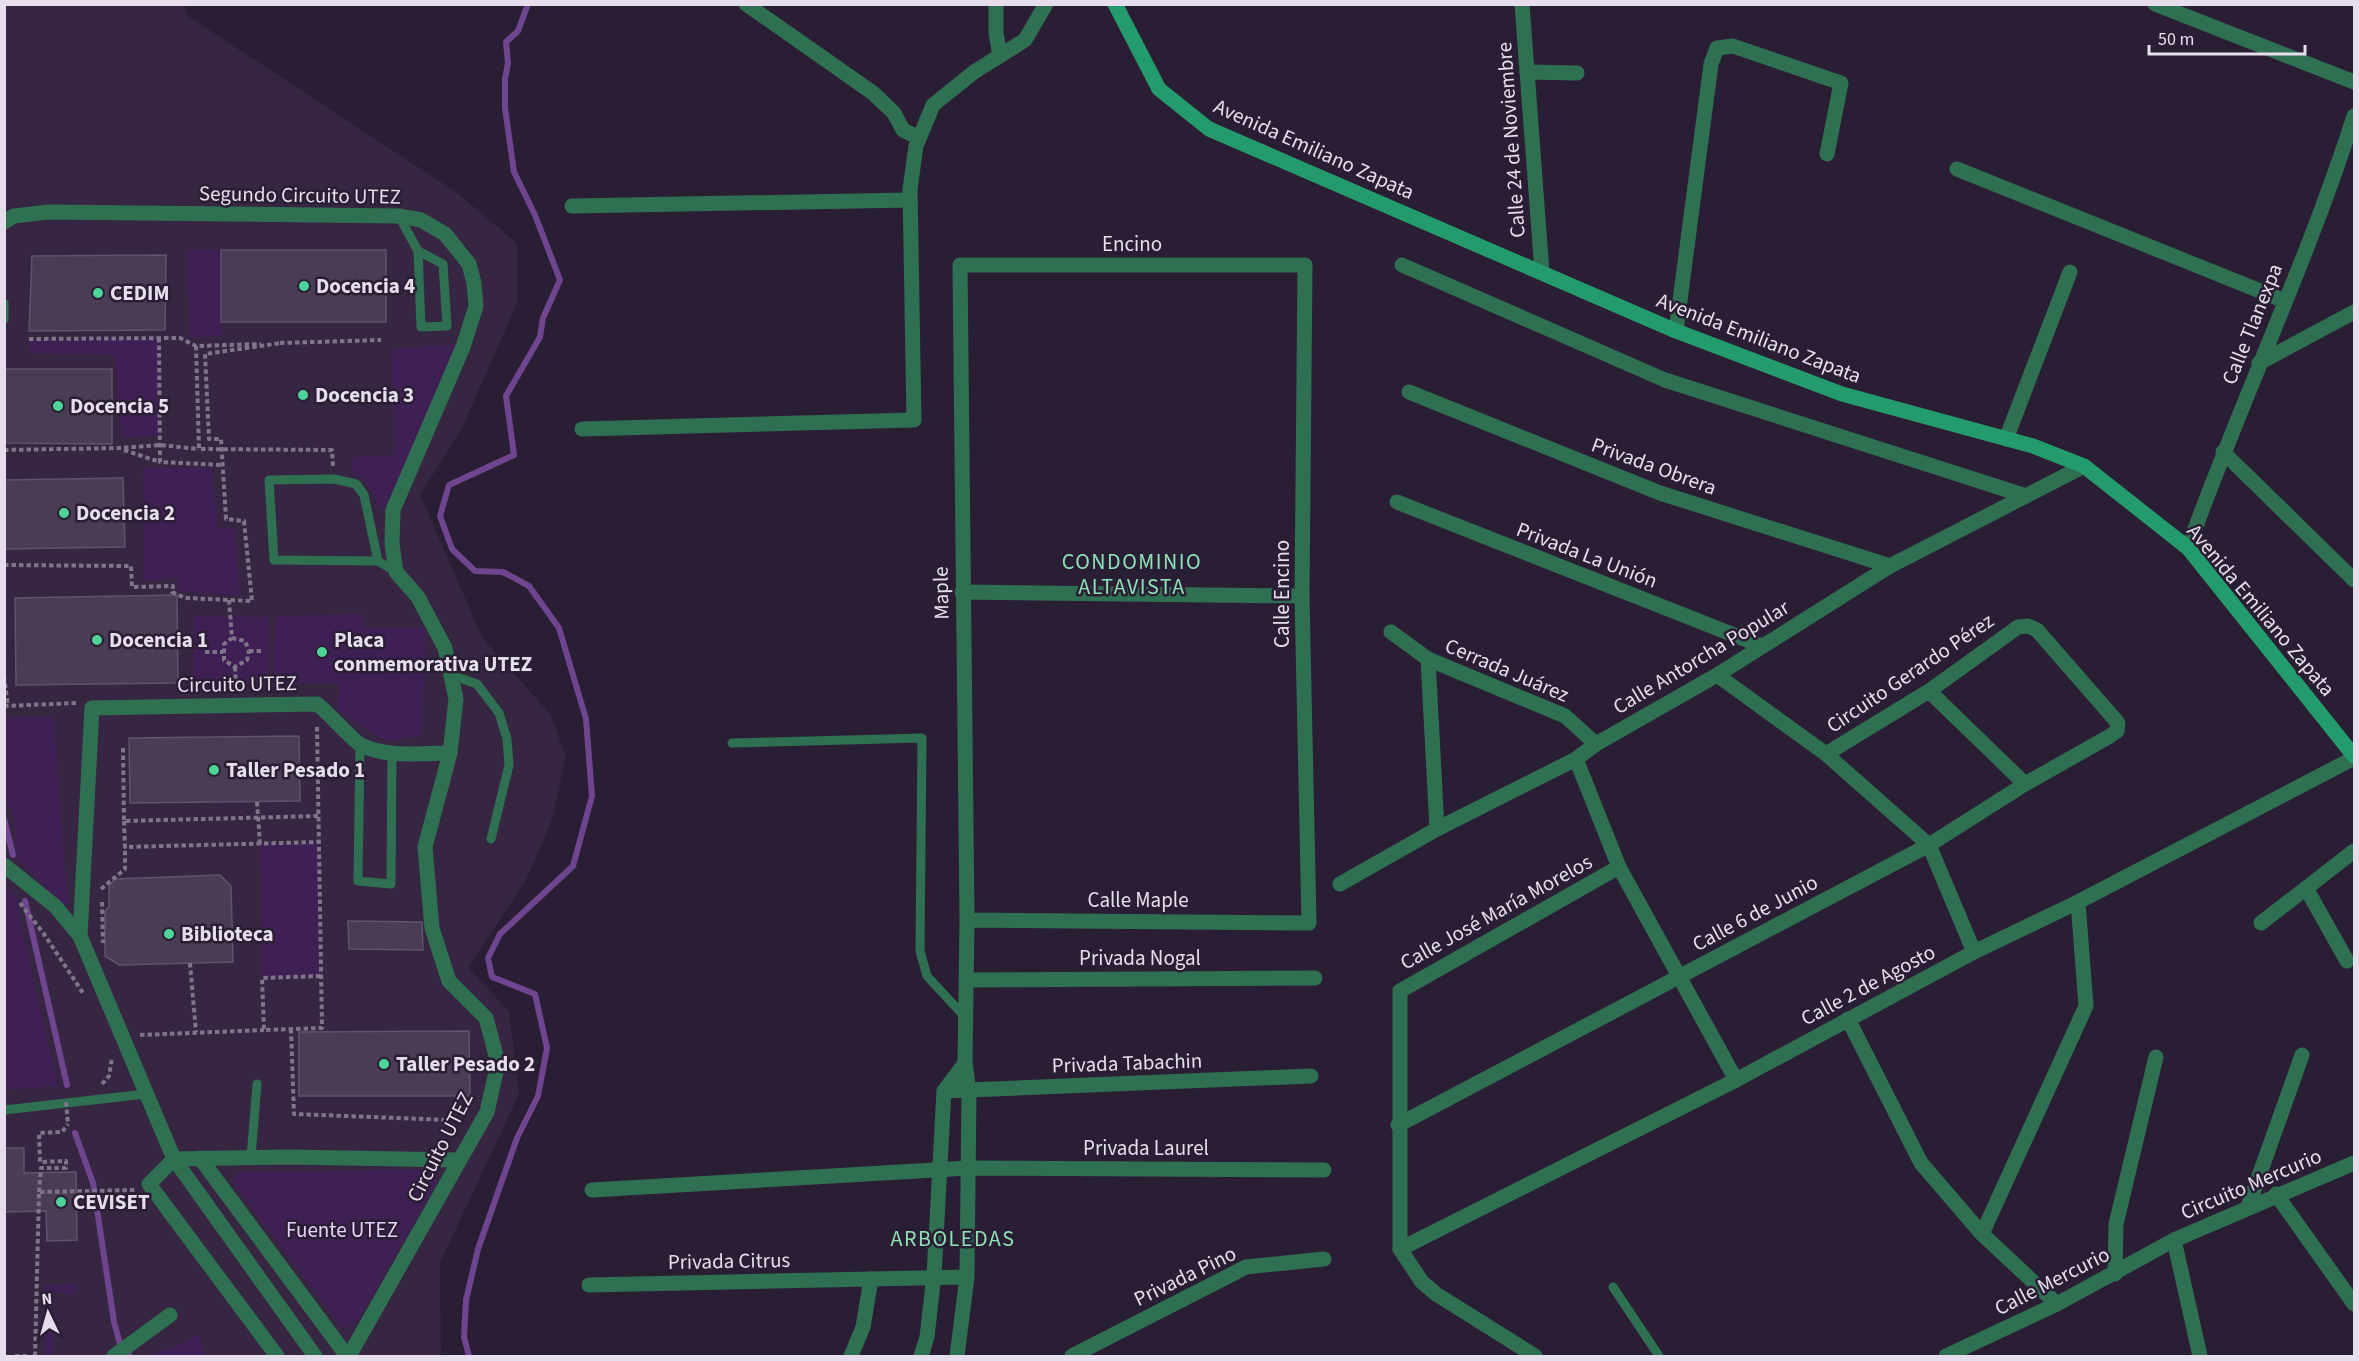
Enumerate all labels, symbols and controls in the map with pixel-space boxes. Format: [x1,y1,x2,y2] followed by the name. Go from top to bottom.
[2149,18,2305,56] scale bar
[2158,27,2194,52] text: 50 m
[1489,41,1533,239] street label: Calle 24 de Noviembre
[1209,91,1419,207] street label: Avenida Emiliano Zapata
[199,178,401,212] street label: Segundo Circuito UTEZ
[1102,229,1162,259] street label: Encino
[2214,259,2290,389] street label: Calle Tlanexpa
[316,271,415,301] place label: Docencia 4
[110,278,169,308] place label: CEDIM
[297,279,311,293] marker: Docencia 4
[1652,285,1866,391] street label: Avenida Emiliano Zapata
[91,286,105,300] marker: CEDIM
[315,380,414,410] place label: Docencia 3
[296,388,310,402] marker: Docencia 3
[70,391,169,421] place label: Docencia 5
[51,399,65,413] marker: Docencia 5
[1587,429,1721,503] street label: Privada Obrera
[76,498,175,528] place label: Docencia 2
[57,506,71,520] marker: Docencia 2
[1512,514,1662,596] street label: Privada La Unión
[2180,517,2342,703] street label: Avenida Emiliano Zapata
[1267,540,1297,648] street label: Calle Encino
[1062,546,1202,603] district label: CONDOMINIO ALTAVISTA
[926,566,956,620] street label: Maple
[1607,592,1795,722] street label: Calle Antorcha Popular
[1820,606,2000,740] street label: Circuito Gerardo Pérez
[109,625,208,655] place label: Docencia 1
[334,625,532,679] place label: Placa conmemorativa UTEZ
[1440,630,1574,710] street label: Cerrada Juárez
[90,633,104,647] marker: Docencia 1
[315,645,329,659] marker: Placa conmemorativa UTEZ
[177,668,297,700] street label: Circuito UTEZ
[226,755,365,785] place label: Taller Pesado 1
[207,763,221,777] marker: Taller Pesado 1
[1395,847,1598,977] street label: Calle José María Morelos
[1687,867,1823,959] street label: Calle 6 de Junio
[1087,885,1189,915] street label: Calle Maple
[181,919,274,949] place label: Biblioteca
[162,927,176,941] marker: Biblioteca
[1795,937,1941,1033] street label: Calle 2 de Agosto
[1079,943,1201,973] street label: Privada Nogal
[1051,1045,1203,1081] street label: Privada Tabachin
[396,1049,535,1079] place label: Taller Pesado 2
[377,1057,391,1071] marker: Taller Pesado 2
[399,1087,481,1207] street label: Circuito UTEZ
[1083,1133,1209,1163] street label: Privada Laurel
[2176,1141,2326,1227] street label: Circuito Mercurio
[73,1187,150,1217] place label: CEVISET
[54,1195,68,1209] marker: CEVISET
[286,1215,398,1245] park label: Fuente UTEZ
[891,1223,1015,1255] district label: ARBOLEDAS
[1129,1238,1241,1314] street label: Privada Pino
[1989,1239,2115,1323] street label: Calle Mercurio
[667,1245,791,1277] street label: Privada Citrus
[18,1283,78,1343] north arrow
[41,1288,53,1310] text: N

